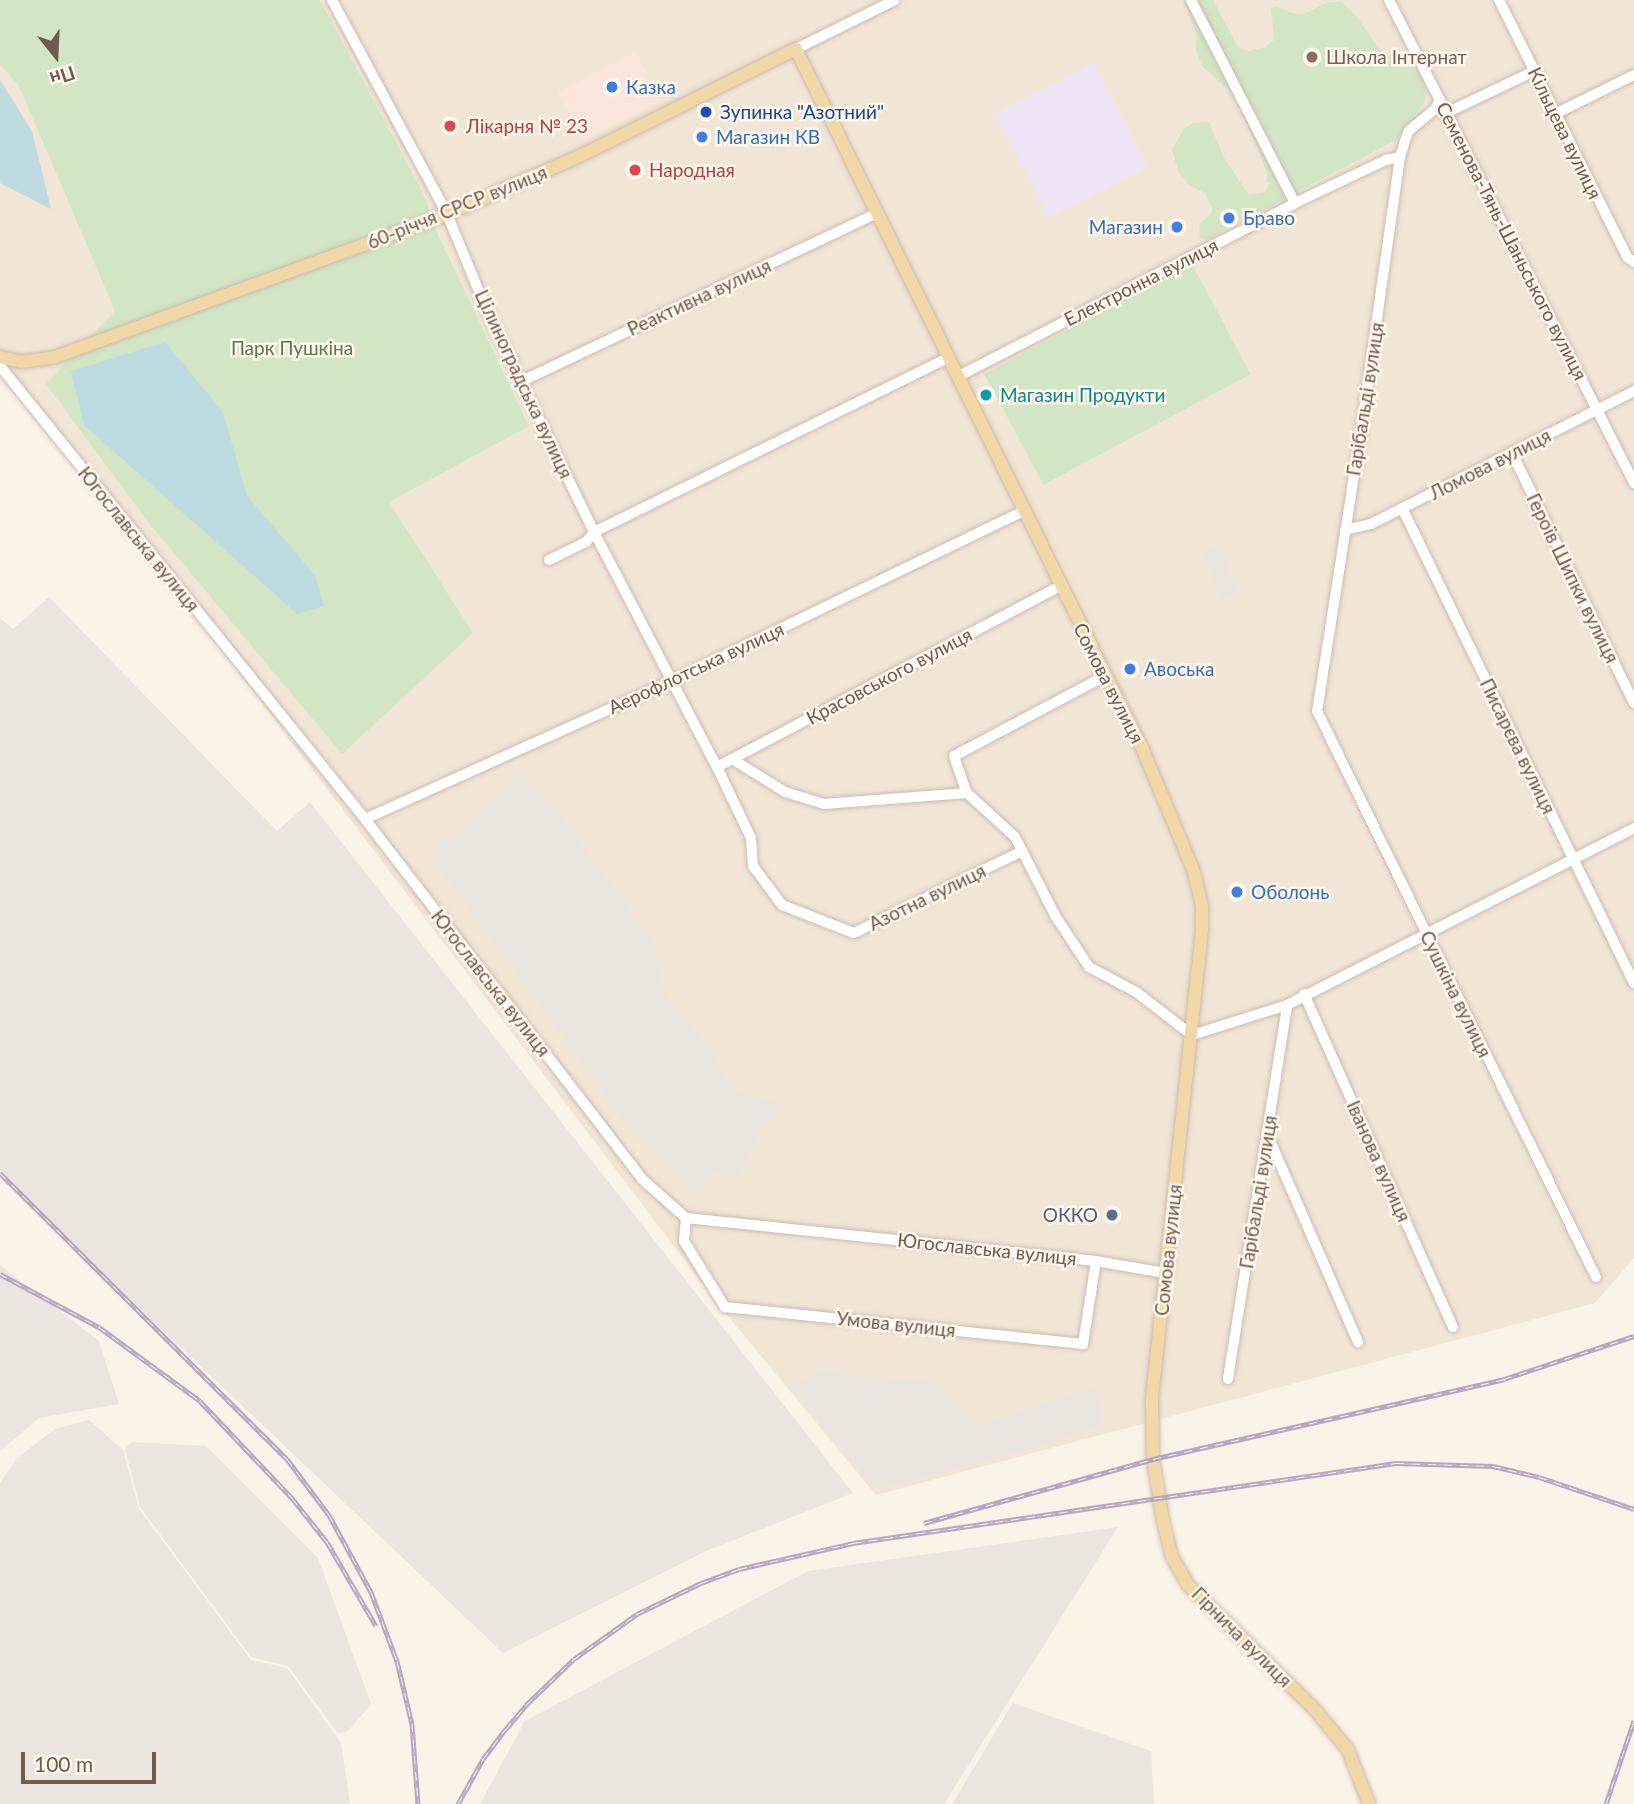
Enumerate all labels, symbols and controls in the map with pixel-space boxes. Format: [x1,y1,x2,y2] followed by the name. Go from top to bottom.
[21,21,91,91] north arrow
[1326,46,1467,68] place label: Школа Інтернат
[1304,49,1320,65] marker: Школа Інтернат
[47,62,78,91] text: Пн
[1523,63,1607,203] street label: Кільцева вулиця
[626,76,676,98] place label: Казка
[604,79,620,95] marker: Казка
[1432,98,1592,384] street label: Семенова-Тянь-Шаньського вулиця
[720,101,884,123] place label: Зупинка "Азотний"
[698,104,714,120] marker: Зупинка "Азотний"
[466,115,588,137] place label: Лікарня № 23
[440,116,460,136] marker: Лікарня № 23
[716,126,820,148] place label: Магазин КВ
[694,129,710,145] marker: Магазин КВ
[649,159,735,181] place label: Народная
[364,160,550,254] street label: 60-річчя СРСР вулиця
[627,162,643,178] marker: Народная
[1243,207,1295,229] place label: Браво
[1221,210,1237,226] marker: Браво
[1089,216,1163,238] place label: Магазин
[1169,219,1185,235] marker: Магазин
[1060,233,1222,331] street label: Електронна вулиця
[623,254,775,340] street label: Реактивна вулиця
[470,286,578,482] street label: Цілиноградська вулиця
[1342,321,1388,477] street label: Гарібальді вулиця
[231,337,353,359] park label: Парк Пушкіна
[1000,384,1165,406] place label: Магазин Продукти
[978,387,994,403] marker: Магазин Продукти
[1425,424,1555,504] street label: Ломова вулиця
[73,462,205,616] street label: Югославська вулиця
[1522,489,1624,667] street label: Героїв Шипки вулиця
[605,617,787,719] street label: Аерофлотська вулиця
[1069,619,1149,747] street label: Сомова вулиця
[802,623,976,729] street label: Красовського вулиця
[1144,658,1214,680] place label: Авоська
[1122,661,1138,677] marker: Авоська
[1475,675,1561,817] street label: Писарєва вулиця
[865,859,989,935] street label: Азотна вулиця
[1251,881,1329,903] place label: Оболонь
[1229,884,1245,900] marker: Оболонь
[427,905,555,1061] street label: Югославська вулиця
[1415,927,1497,1061] street label: Сушкіна вулиця
[1342,1097,1416,1225] street label: Іванова вулиця
[1235,1114,1281,1270] street label: Гарібальді вулиця
[1150,1183,1186,1317] street label: Сомова вулиця
[1043,1204,1098,1226] place label: ОККО
[1104,1207,1120,1223] marker: ОККО
[896,1228,1078,1270] street label: Югославська вулиця
[835,1306,957,1342] street label: Умова вулиця
[1187,1582,1297,1692] street label: Гірнича вулиця
[24,1738,159,1782] scale bar
[34,1751,93,1776] text: 100 m

